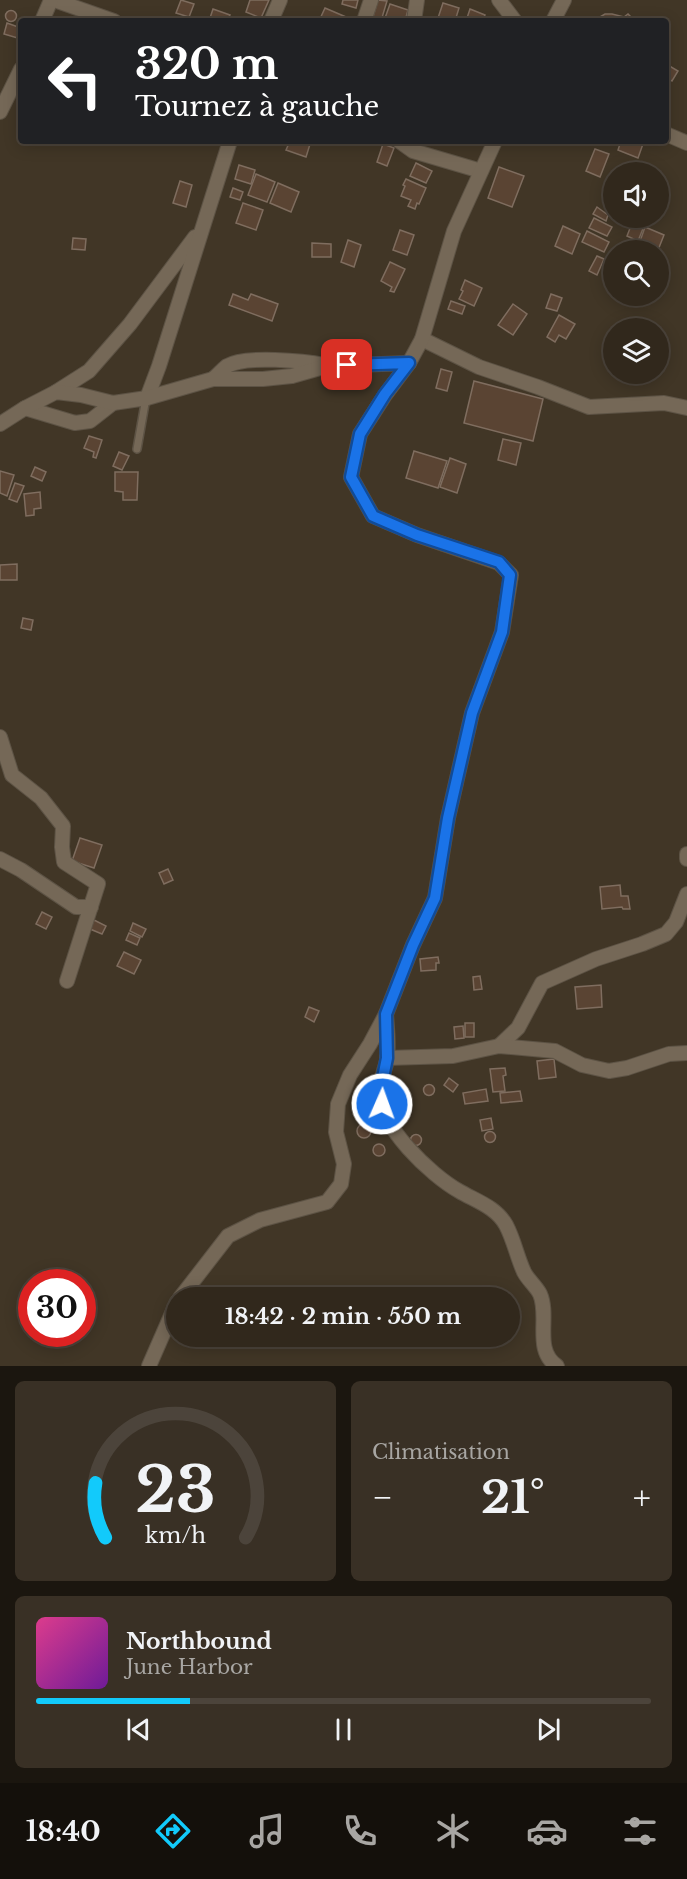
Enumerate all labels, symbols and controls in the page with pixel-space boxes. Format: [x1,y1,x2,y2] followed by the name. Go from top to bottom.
[135,38,278,90] text: 320 m
[36,42,114,120] icon: left
[135,90,379,123] text: Tournez à gauche
[603,162,669,384] map controls
[603,162,669,228] button: sound
[603,240,669,306] button: search
[603,318,669,384] button: layers
[321,339,372,390] pin
[330,348,363,381] icon: arrive
[350,1072,414,1136] position arrow
[18,1269,96,1347] speed limit sign: 30
[225,1303,461,1330] text: 18:42 · 2 min · 550 m
[372,1440,510,1464] text: Climatisation
[135,1451,216,1529] text: 23
[481,1469,545,1525] text: 21°
[372,1477,393,1518] text: −
[633,1477,651,1518] text: +
[145,1522,206,1549] text: km/h
[126,1628,272,1655] text: Northbound
[126,1655,253,1679] text: June Harbor
[122,1713,155,1746] icon: previous
[327,1713,360,1746] icon: pause
[532,1713,565,1746] icon: next
[152,1810,194,1852] icon: directions
[246,1810,288,1852] icon: music
[339,1810,381,1852] icon: phone
[432,1810,474,1852] icon: climate
[526,1810,568,1852] icon: car
[619,1810,661,1852] icon: filters
[26,1815,101,1848] text: 18:40

